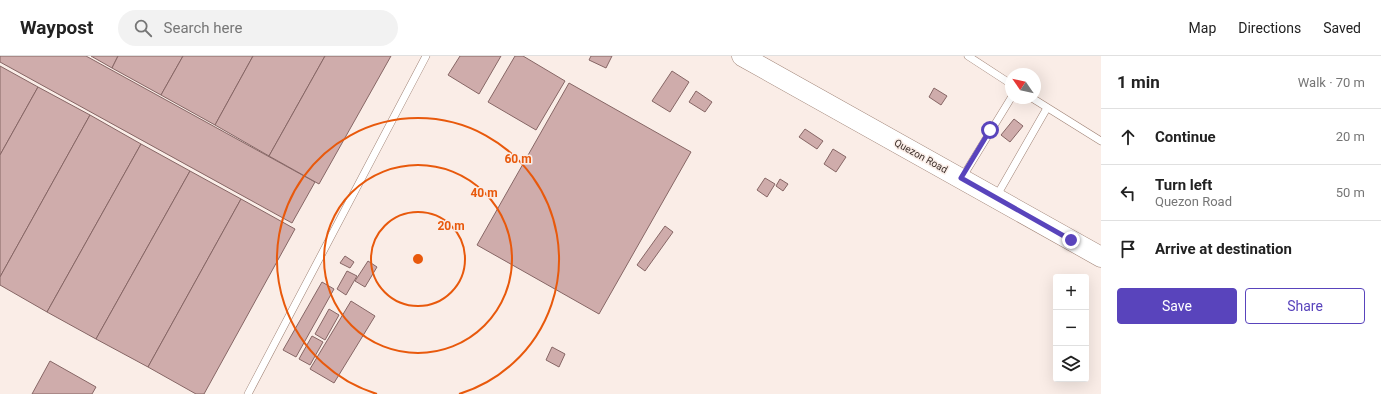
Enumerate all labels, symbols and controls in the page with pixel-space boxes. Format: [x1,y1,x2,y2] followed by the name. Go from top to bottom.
[118,10,398,46] search box
[20,16,94,39] text: Waypost
[132,17,154,39] icon: search
[164,19,242,37] text: Search here
[1189,20,1216,36] text: Map
[1238,20,1301,36] text: Directions
[1323,20,1361,36] text: Saved
[1005,68,1041,104] north arrow
[1117,72,1160,92] text: 1 min
[1298,75,1365,90] text: Walk · 70 m
[981,121,999,139] route start
[1117,126,1139,148] icon: ahead
[1155,128,1216,146] text: Continue
[1336,129,1365,144] text: 20 m
[892,137,950,175] street label: Quezon Road
[504,152,532,166] text: 60 m
[1155,176,1212,194] text: Turn left
[1117,182,1139,204] icon: left
[1336,185,1365,200] text: 50 m
[470,186,498,200] text: 40 m
[1155,194,1232,209] text: Quezon Road
[437,219,465,233] text: 20 m
[1062,231,1080,249] route end
[1117,238,1139,260] icon: arrive
[1155,240,1292,258] text: Arrive at destination
[411,252,425,266] centre of rings
[1053,274,1089,382] map controls
[1053,274,1089,310] button: +
[1117,288,1237,324] button: Save
[1245,288,1365,324] button: Share
[1053,310,1089,346] button: −
[1053,346,1089,382] button: layers

